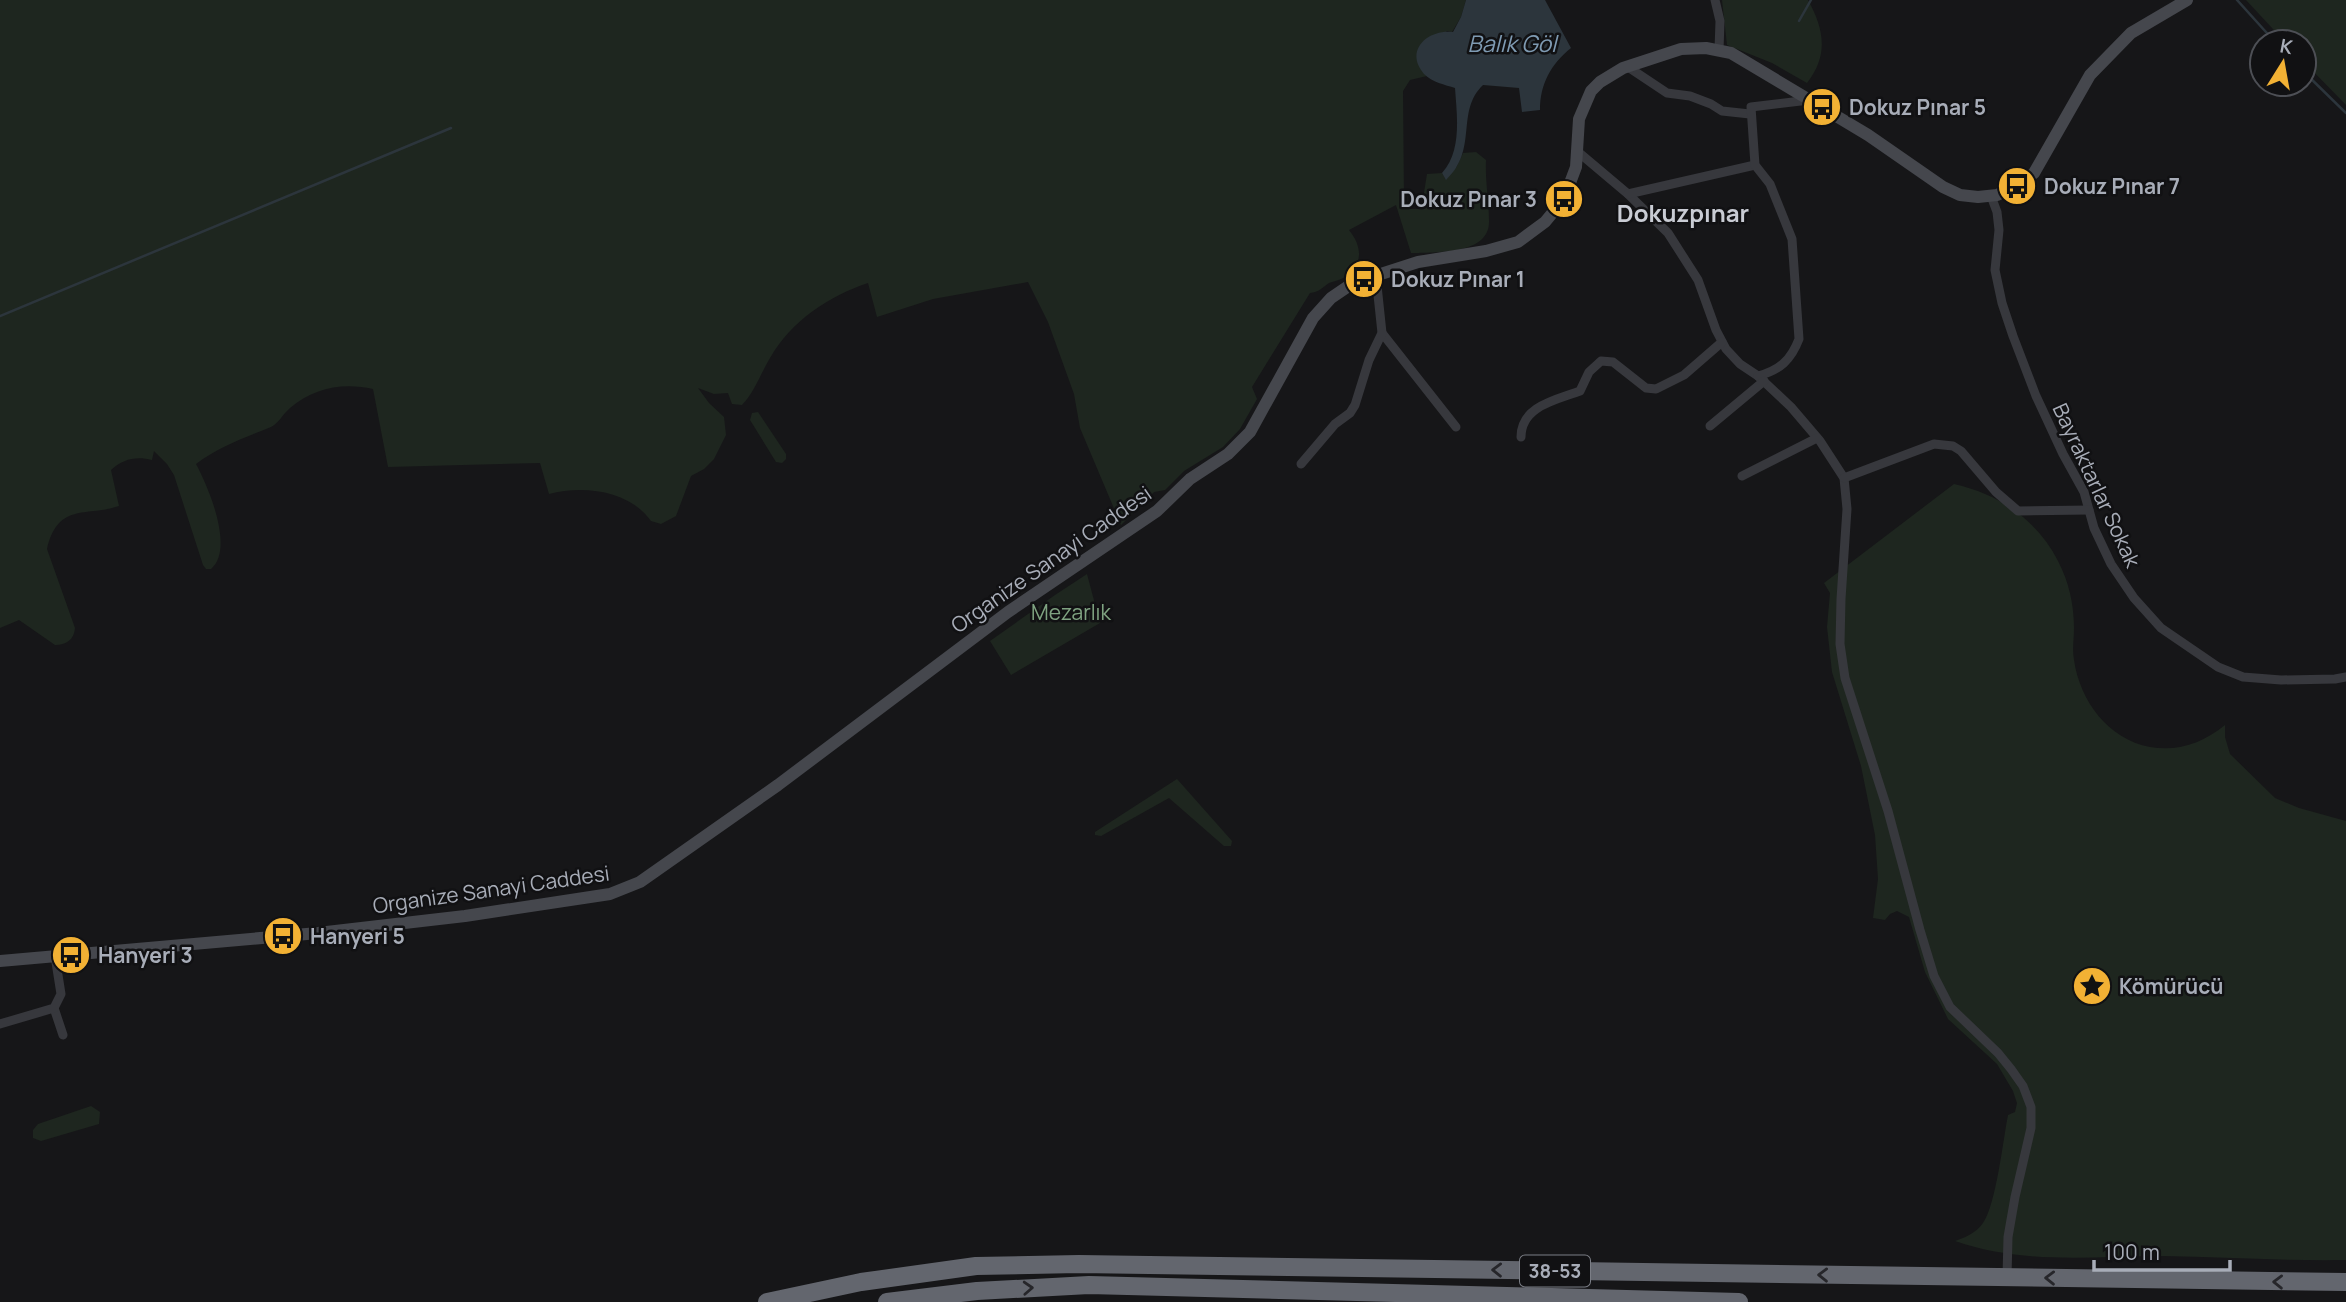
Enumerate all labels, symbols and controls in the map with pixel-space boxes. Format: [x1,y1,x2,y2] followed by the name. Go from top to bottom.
[1468,27,1559,59] water label: Balık Göl
[2248,28,2318,98] north arrow
[2278,32,2295,60] text: K
[1801,86,1843,128] bus stop icon: Dokuz Pınar 5
[1849,93,1986,121] place label: Dokuz Pınar 5
[1996,165,2038,207] bus stop icon: Dokuz Pınar 7
[2044,172,2180,200] place label: Dokuz Pınar 7
[1543,178,1585,220] bus stop icon: Dokuz Pınar 3
[1400,185,1537,213] place label: Dokuz Pınar 3
[1617,196,1749,229] district label: Dokuzpınar
[1343,258,1385,300] bus stop icon: Dokuz Pınar 1
[1391,265,1525,293] place label: Dokuz Pınar 1
[2047,398,2148,572] street label: Bayraktarlar Sokak
[945,479,1157,639] street label: Organize Sanayi Caddesi
[1031,598,1112,626] park label: Mezarlık
[371,859,611,919] street label: Organize Sanayi Caddesi
[262,915,304,957] bus stop icon: Hanyeri 5
[310,922,405,950] place label: Hanyeri 5
[50,934,92,976] bus stop icon: Hanyeri 3
[98,941,193,969] place label: Hanyeri 3
[2071,965,2113,1007] place icon: Kömürücü
[2119,972,2223,1000] place label: Kömürücü
[2094,1228,2230,1272] scale bar
[2104,1238,2160,1266] text: 100 m
[1520,1256,1590,1287] road number: 38-53
[1492,1262,1502,1278] one-way arrow
[1817,1267,1828,1283] one-way arrow
[2045,1271,2056,1286] one-way arrow
[2272,1274,2283,1290] one-way arrow
[1023,1281,1034,1296] one-way arrow

